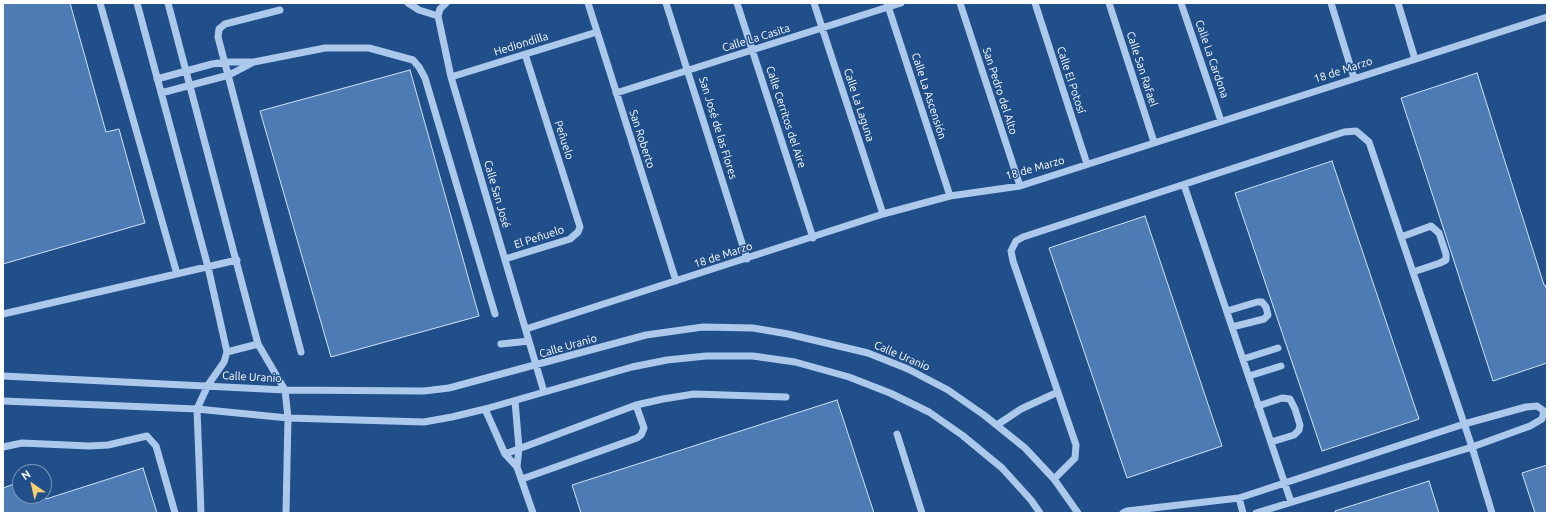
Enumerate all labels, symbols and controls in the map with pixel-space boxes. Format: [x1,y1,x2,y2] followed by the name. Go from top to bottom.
[1192,18,1232,100] street label: Calle La Cardona
[720,21,792,55] street label: Calle La Casita
[492,29,550,59] street label: Hediondilla
[1124,30,1160,108] street label: Calle San Rafael
[1054,45,1088,115] street label: Calle El Potosí
[980,46,1020,136] street label: San Pedro del Alto
[909,51,949,141] street label: Calle La Ascensión
[1312,54,1374,86] street label: 18 de Marzo
[763,64,809,170] street label: Calle Cerritos del Aire
[841,67,877,143] street label: Calle La Laguna
[696,75,740,181] street label: San José de las Flores
[626,108,658,170] street label: San Roberto
[551,119,577,161] street label: Peñuelo
[1004,153,1066,183] street label: 18 de Marzo
[481,159,513,229] street label: Calle San José
[512,223,566,251] street label: El Peñuelo
[692,239,754,271] street label: 18 de Marzo
[538,331,598,361] street label: Calle Uranio
[872,338,932,374] street label: Calle Uranio
[222,369,282,385] street label: Calle Uranio
[12,464,52,504] north arrow
[19,468,33,482] text: N

